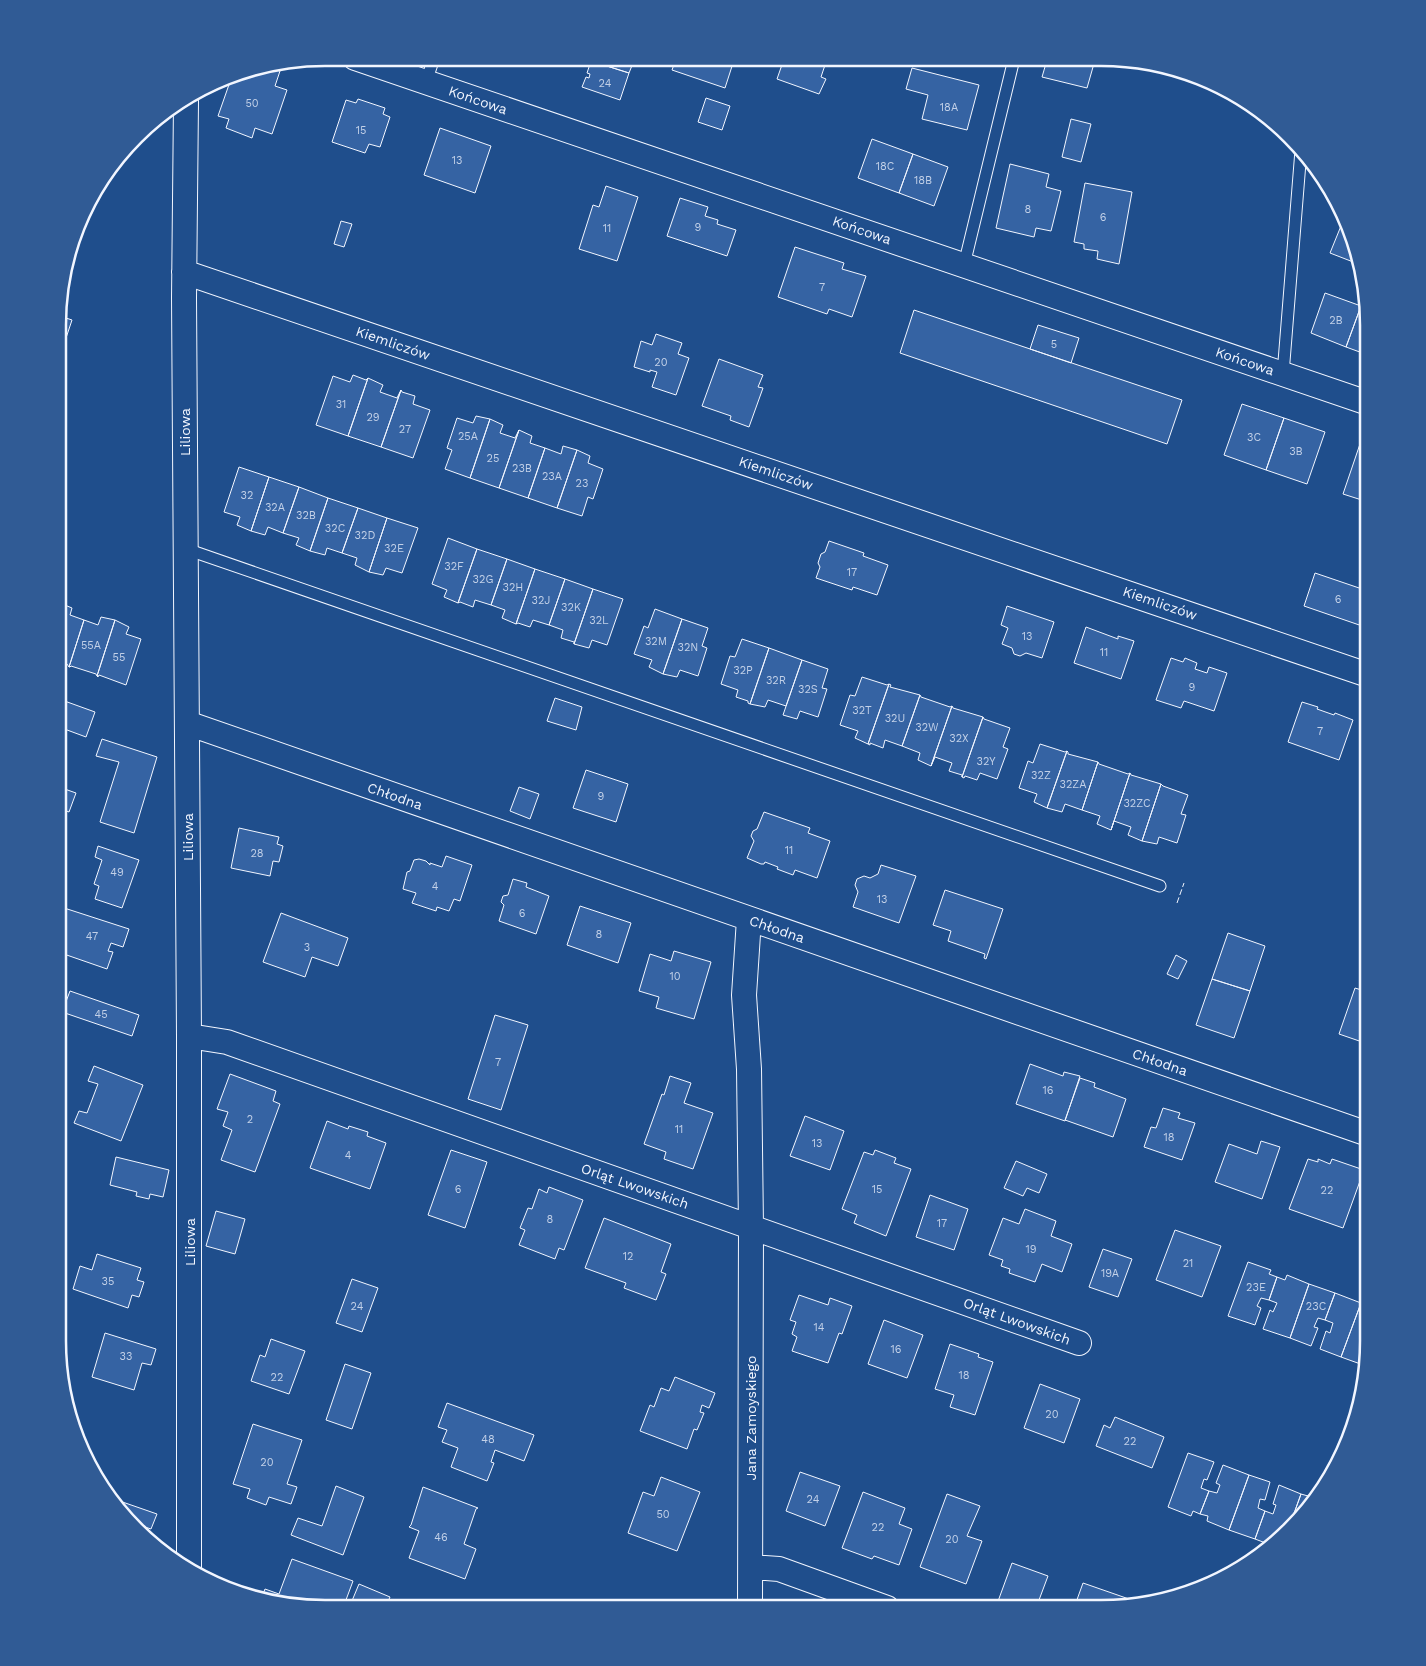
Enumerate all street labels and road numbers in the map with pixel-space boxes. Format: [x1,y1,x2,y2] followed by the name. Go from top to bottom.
[446,82,510,118] street label: Końcowa
[830,212,894,248] street label: Końcowa
[354,323,432,363] street label: Kiemliczów
[1213,343,1277,379] street label: Końcowa
[177,408,193,456] street label: Liliowa
[737,453,815,493] street label: Kiemliczów
[1121,583,1199,623] street label: Kiemliczów
[365,779,425,813] street label: Chłodna
[180,813,196,861] street label: Liliowa
[747,912,807,946] street label: Chłodna
[1130,1045,1190,1079] street label: Chłodna
[579,1160,691,1212] street label: Orląt Lwowskich
[182,1218,198,1266] street label: Liliowa
[961,1294,1073,1348] street label: Orląt Lwowskich
[743,1356,759,1480] street label: Jana Zamoyskiego

